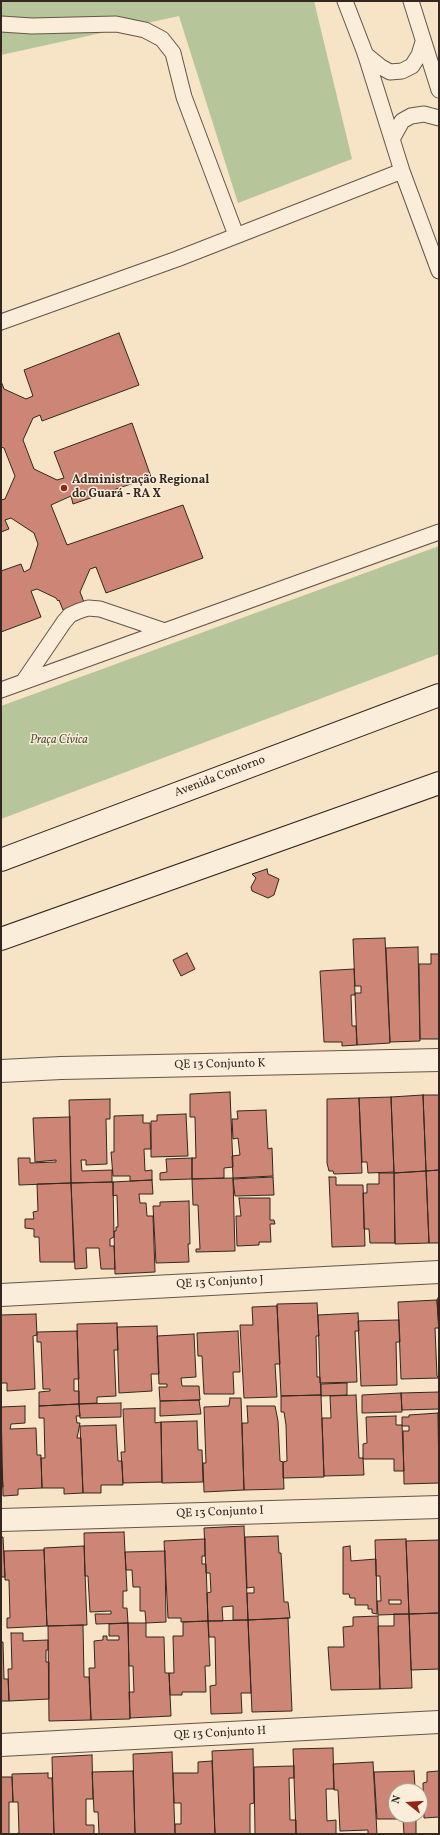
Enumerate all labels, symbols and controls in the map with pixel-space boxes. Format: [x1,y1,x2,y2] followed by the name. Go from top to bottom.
[72,474,209,502] place label: Administração Regional do Guará - RA X
[59,483,69,493] marker: Administração Regional do Guará - RA X
[30,734,88,748] park label: Praça Cívica
[173,753,267,801] street label: Avenida Contorno
[174,1057,266,1073] street label: QE 13 Conjunto K
[176,1274,264,1292] street label: QE 13 Conjunto J
[176,1504,264,1522] street label: QE 13 Conjunto I
[174,1724,266,1744] street label: QE 13 Conjunto H
[388,1783,428,1823] north arrow
[389,1794,405,1806] text: N

